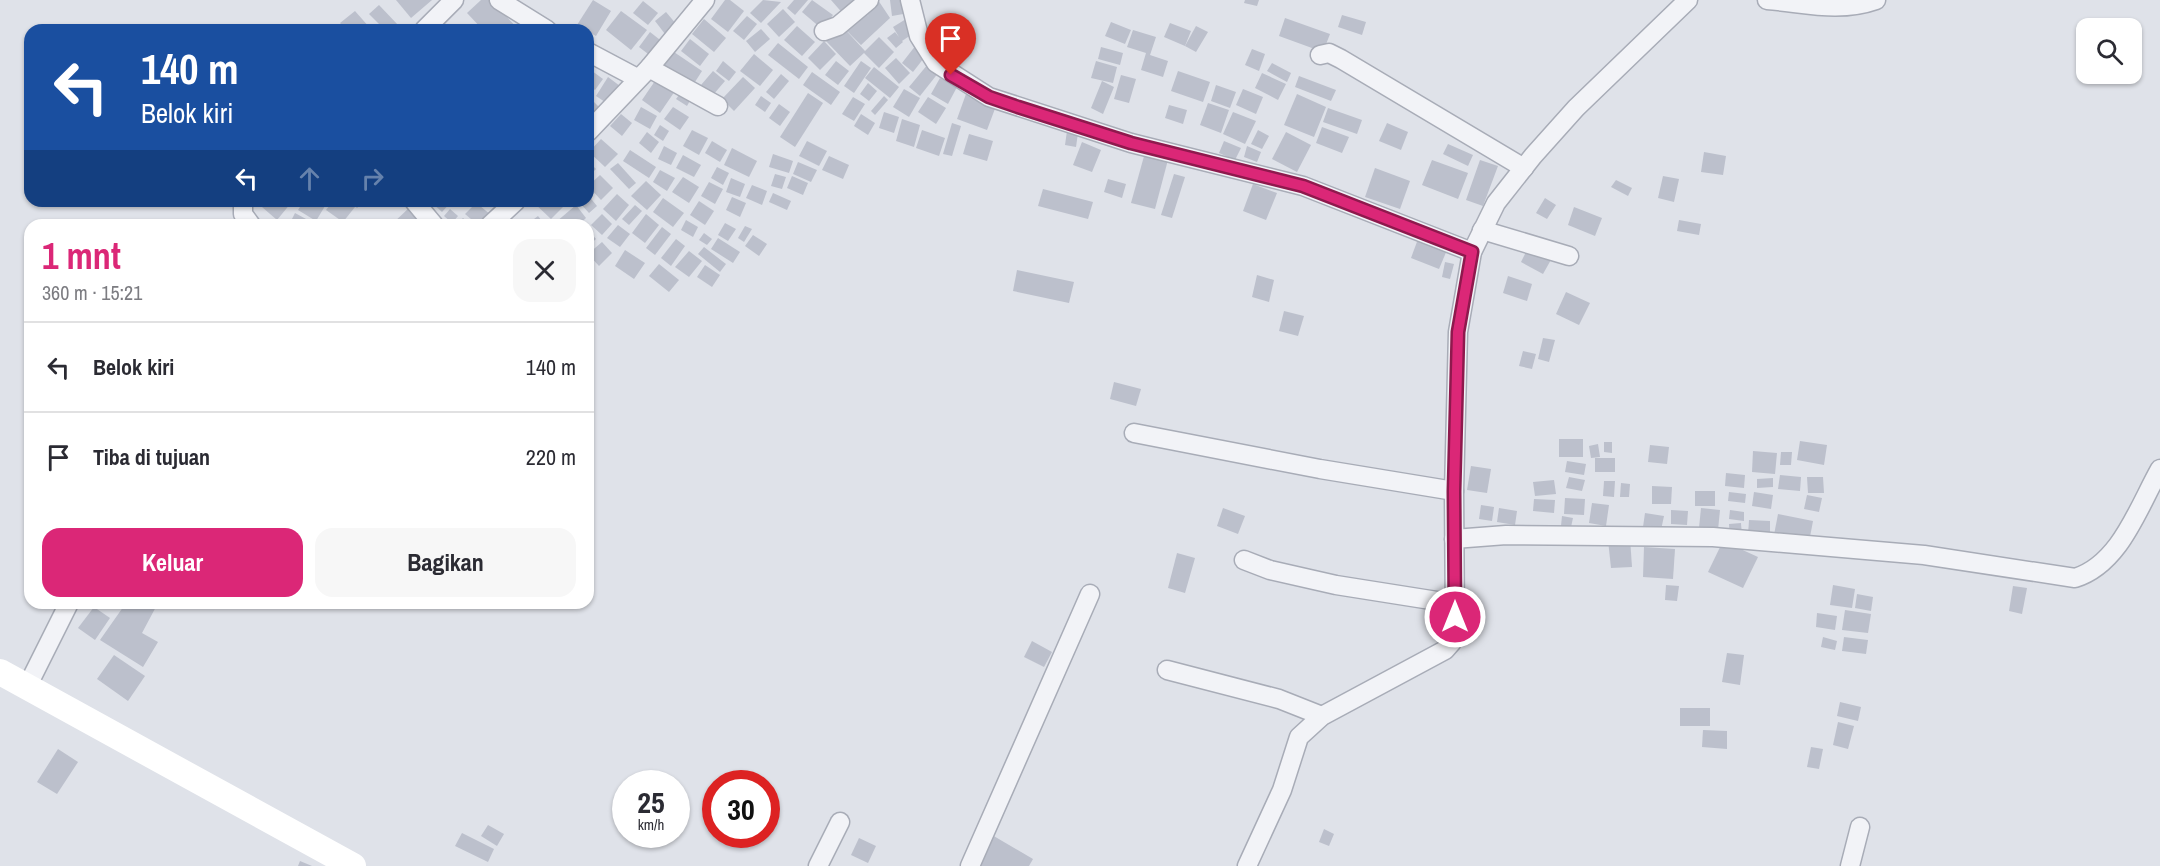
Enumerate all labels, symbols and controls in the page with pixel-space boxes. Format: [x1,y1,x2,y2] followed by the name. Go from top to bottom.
[925,13,976,75] pin
[2076,18,2142,84] map controls
[2076,18,2142,84] button: search
[934,22,967,55] icon: arrive
[141,41,239,97] text: 140 m
[42,48,120,126] icon: left
[141,95,233,131] text: Belok kiri
[230,162,263,195] icon: left
[293,162,326,195] icon: ahead
[356,162,389,195] icon: right
[42,232,121,280] text: 1 mnt
[513,239,576,302] button: close
[42,279,142,306] text: 360 m · 15:21
[42,351,75,384] icon: left
[93,352,174,382] text: Belok kiri
[526,352,576,382] text: 140 m
[42,441,75,474] icon: arrive
[93,442,210,472] text: Tiba di tujuan
[526,442,576,472] text: 220 m
[42,528,303,597] button: Keluar
[315,528,576,597] button: Bagikan
[1423,585,1487,649] position arrow
[702,770,780,848] speed limit sign: 30
[637,782,665,822] text: 25
[638,814,664,835] text: km/h

